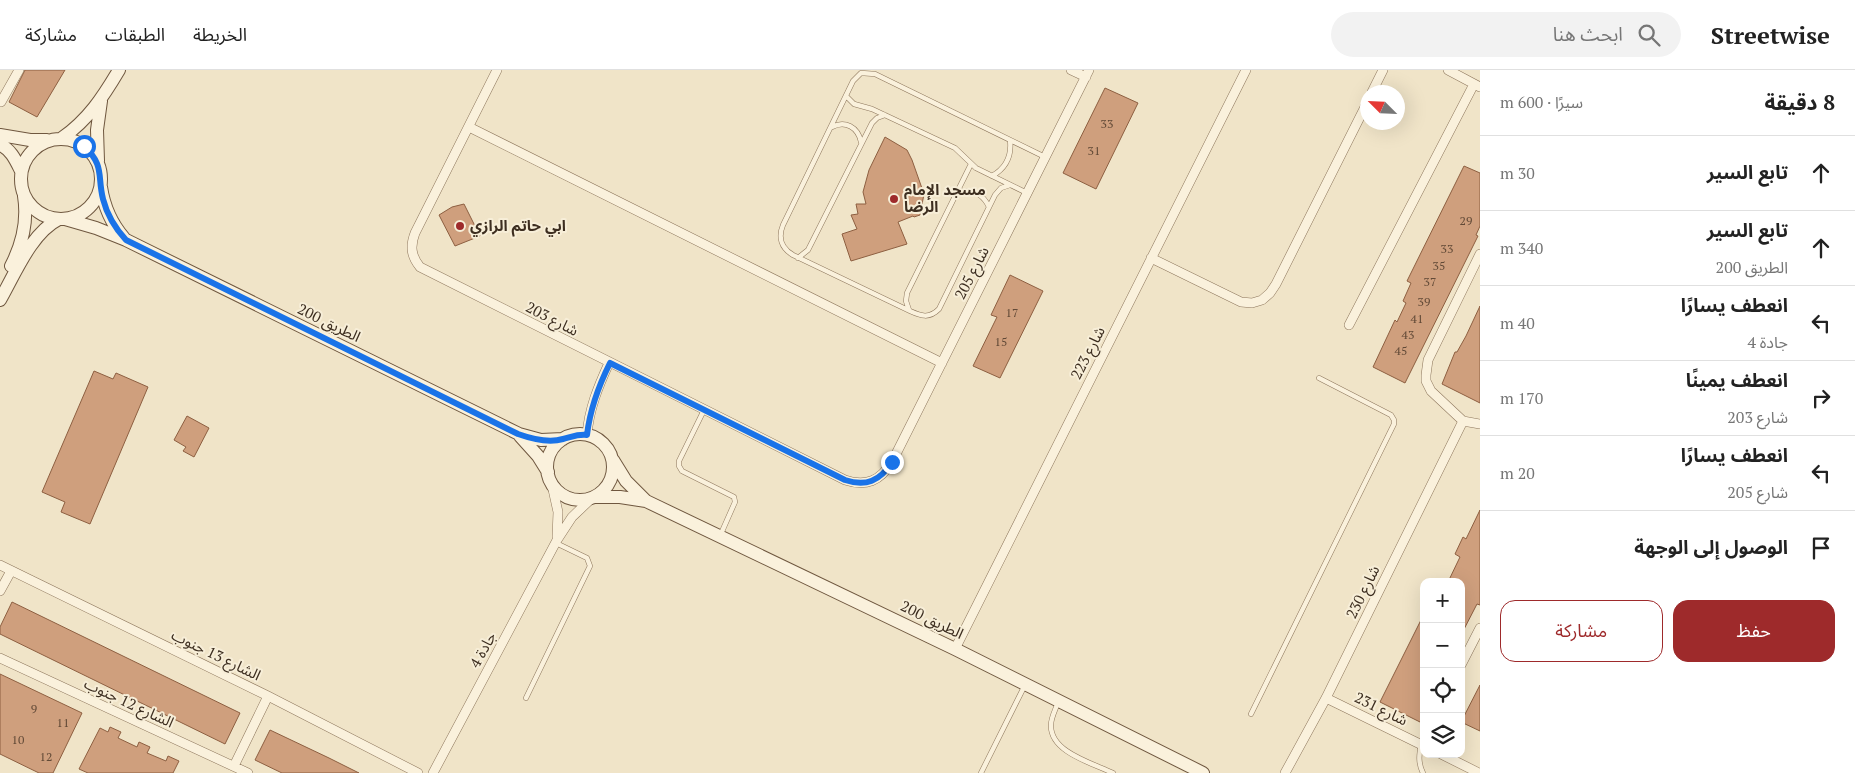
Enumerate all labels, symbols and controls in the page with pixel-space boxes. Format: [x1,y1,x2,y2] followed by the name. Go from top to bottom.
[1331,12,1681,57] search box
[1711,19,1830,51] text: Streetwise
[1553,21,1623,46] text: ابحث هنا
[1635,21,1663,49] icon: search
[25,22,77,46] text: مشاركة
[105,22,165,46] text: الطبقات
[193,22,247,46] text: الخريطة
[1360,85,1405,130] north arrow
[1765,88,1835,116] text: 8 دقيقة
[1500,91,1583,113] text: سيرًا · 600 m
[1101,116,1113,131] house number: 33
[73,135,96,158] route start
[1088,143,1100,158] house number: 31
[1707,159,1788,184] text: تابع السير
[1807,159,1835,187] icon: ahead
[1500,162,1535,184] text: 30 m
[904,179,986,216] place label: مسجد الإمام الرضا
[888,193,900,205] marker: مسجد الإمام الرضا
[1460,213,1472,228] house number: 29
[470,215,566,237] place label: ابي حاتم الرازي
[1707,217,1788,242] text: تابع السير
[454,220,466,232] marker: ابي حاتم الرازي
[1807,234,1835,262] icon: ahead
[1500,237,1543,259] text: 340 m
[1441,241,1453,256] house number: 33
[949,242,996,304] street label: شارع 205
[1716,256,1788,278] text: الطريق 200
[1433,258,1445,273] house number: 35
[1424,274,1436,289] house number: 37
[1681,292,1788,317] text: انعطف يسارًا
[1418,294,1430,309] house number: 39
[521,296,583,343] street label: شارع 203
[294,298,364,347] street label: الطريق 200
[1006,305,1018,320] house number: 17
[1807,309,1835,337] icon: left
[1411,311,1423,326] house number: 41
[1500,312,1535,334] text: 40 m
[1065,322,1112,384] street label: شارع 223
[1402,327,1414,342] house number: 43
[1747,331,1788,353] text: جادة 4
[995,334,1007,349] house number: 15
[1395,343,1407,358] house number: 45
[1686,367,1788,392] text: انعطف يمينًا
[1807,384,1835,412] icon: right
[1500,387,1543,409] text: 170 m
[1727,406,1788,428] text: شارع 203
[1681,442,1788,467] text: انعطف يسارًا
[881,451,904,474] route end
[1807,459,1835,487] icon: left
[1500,462,1535,484] text: 20 m
[1727,481,1788,503] text: شارع 205
[1634,534,1788,559] text: الوصول إلى الوجهة
[1807,534,1835,562] icon: arrive
[1341,561,1386,623] street label: شارع 230
[1420,578,1465,758] map controls
[1420,578,1465,623] button: +
[897,595,967,644] street label: الطريق 200
[1500,600,1663,662] button: مشاركة
[1673,600,1835,662] button: حفظ
[1420,623,1465,668] button: −
[167,624,264,687] street label: الشارع 13 جنوب
[464,628,500,671] street label: جادة 4
[1420,668,1465,713] button: locate
[80,673,178,734] street label: الشارع 12 جنوب
[1350,687,1412,732] street label: شارع 231
[31,701,37,716] house number: 9
[1420,713,1465,758] button: layers
[57,715,69,730] house number: 11
[12,732,24,747] house number: 10
[40,749,52,764] house number: 12

